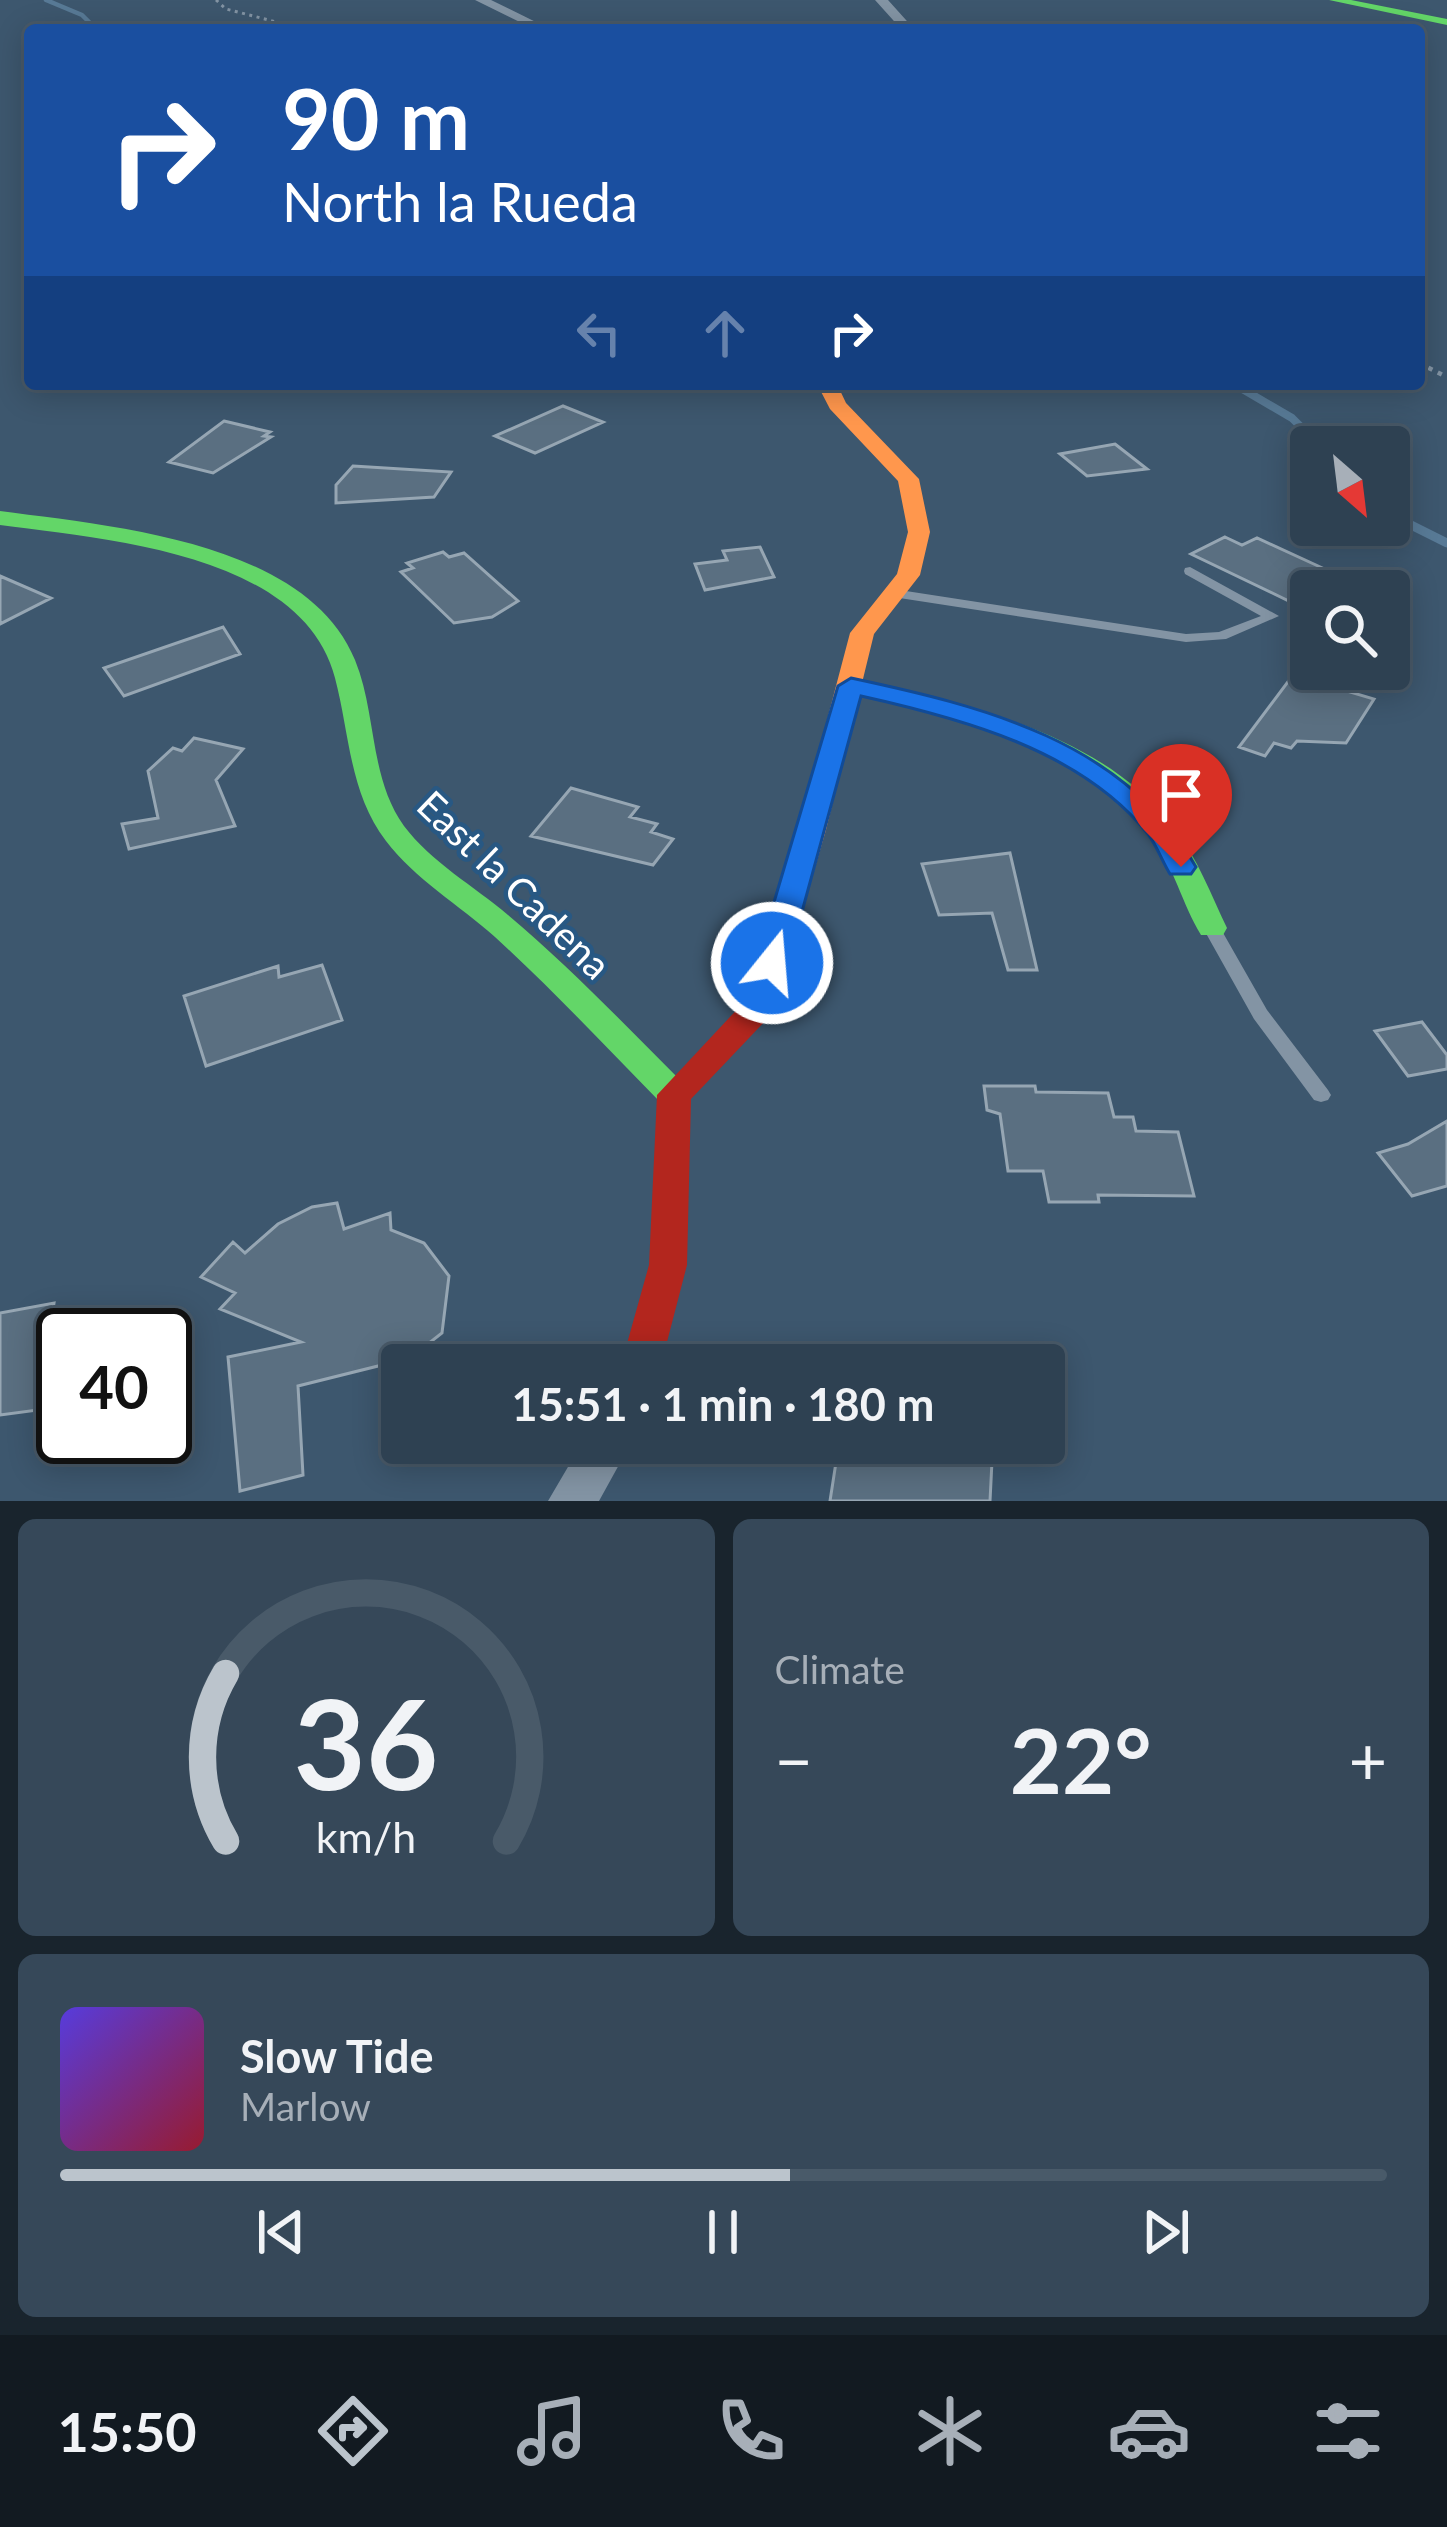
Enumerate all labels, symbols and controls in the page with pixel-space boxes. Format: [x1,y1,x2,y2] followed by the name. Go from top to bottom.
[282,67,470,168] text: 90 m
[84,72,240,228] icon: right
[282,169,638,234] text: North la Rueda
[566,300,632,366] icon: left
[692,300,758,366] icon: ahead
[818,300,884,366] icon: right
[1290,426,1410,546] north arrow
[1290,426,1410,690] map controls
[1290,570,1410,690] button: search
[1130,744,1232,867] pin
[1148,762,1214,828] icon: arrive
[409,781,621,988] street label: East la Cadena
[709,900,835,1026] position arrow
[36,1308,192,1464] speed limit sign: 40
[512,1377,934,1431] text: 15:51 · 1 min · 180 m
[775,1646,905,1692] text: Climate
[294,1667,439,1817] text: 36
[1010,1705,1152,1813] text: 22°
[775,1720,813,1799] text: −
[1349,1720,1387,1799] text: +
[316,1810,416,1861] text: km/h
[240,2029,434,2083] text: Slow Tide
[240,2083,371,2129] text: Marlow
[248,2199,314,2265] icon: previous
[690,2199,756,2265] icon: pause
[1133,2199,1199,2265] icon: next
[311,2389,395,2473] icon: directions
[510,2389,594,2473] icon: music
[709,2389,793,2473] icon: phone
[908,2389,992,2473] icon: climate
[1107,2389,1191,2473] icon: car
[1306,2389,1390,2473] icon: filters
[57,2399,197,2464] text: 15:50

